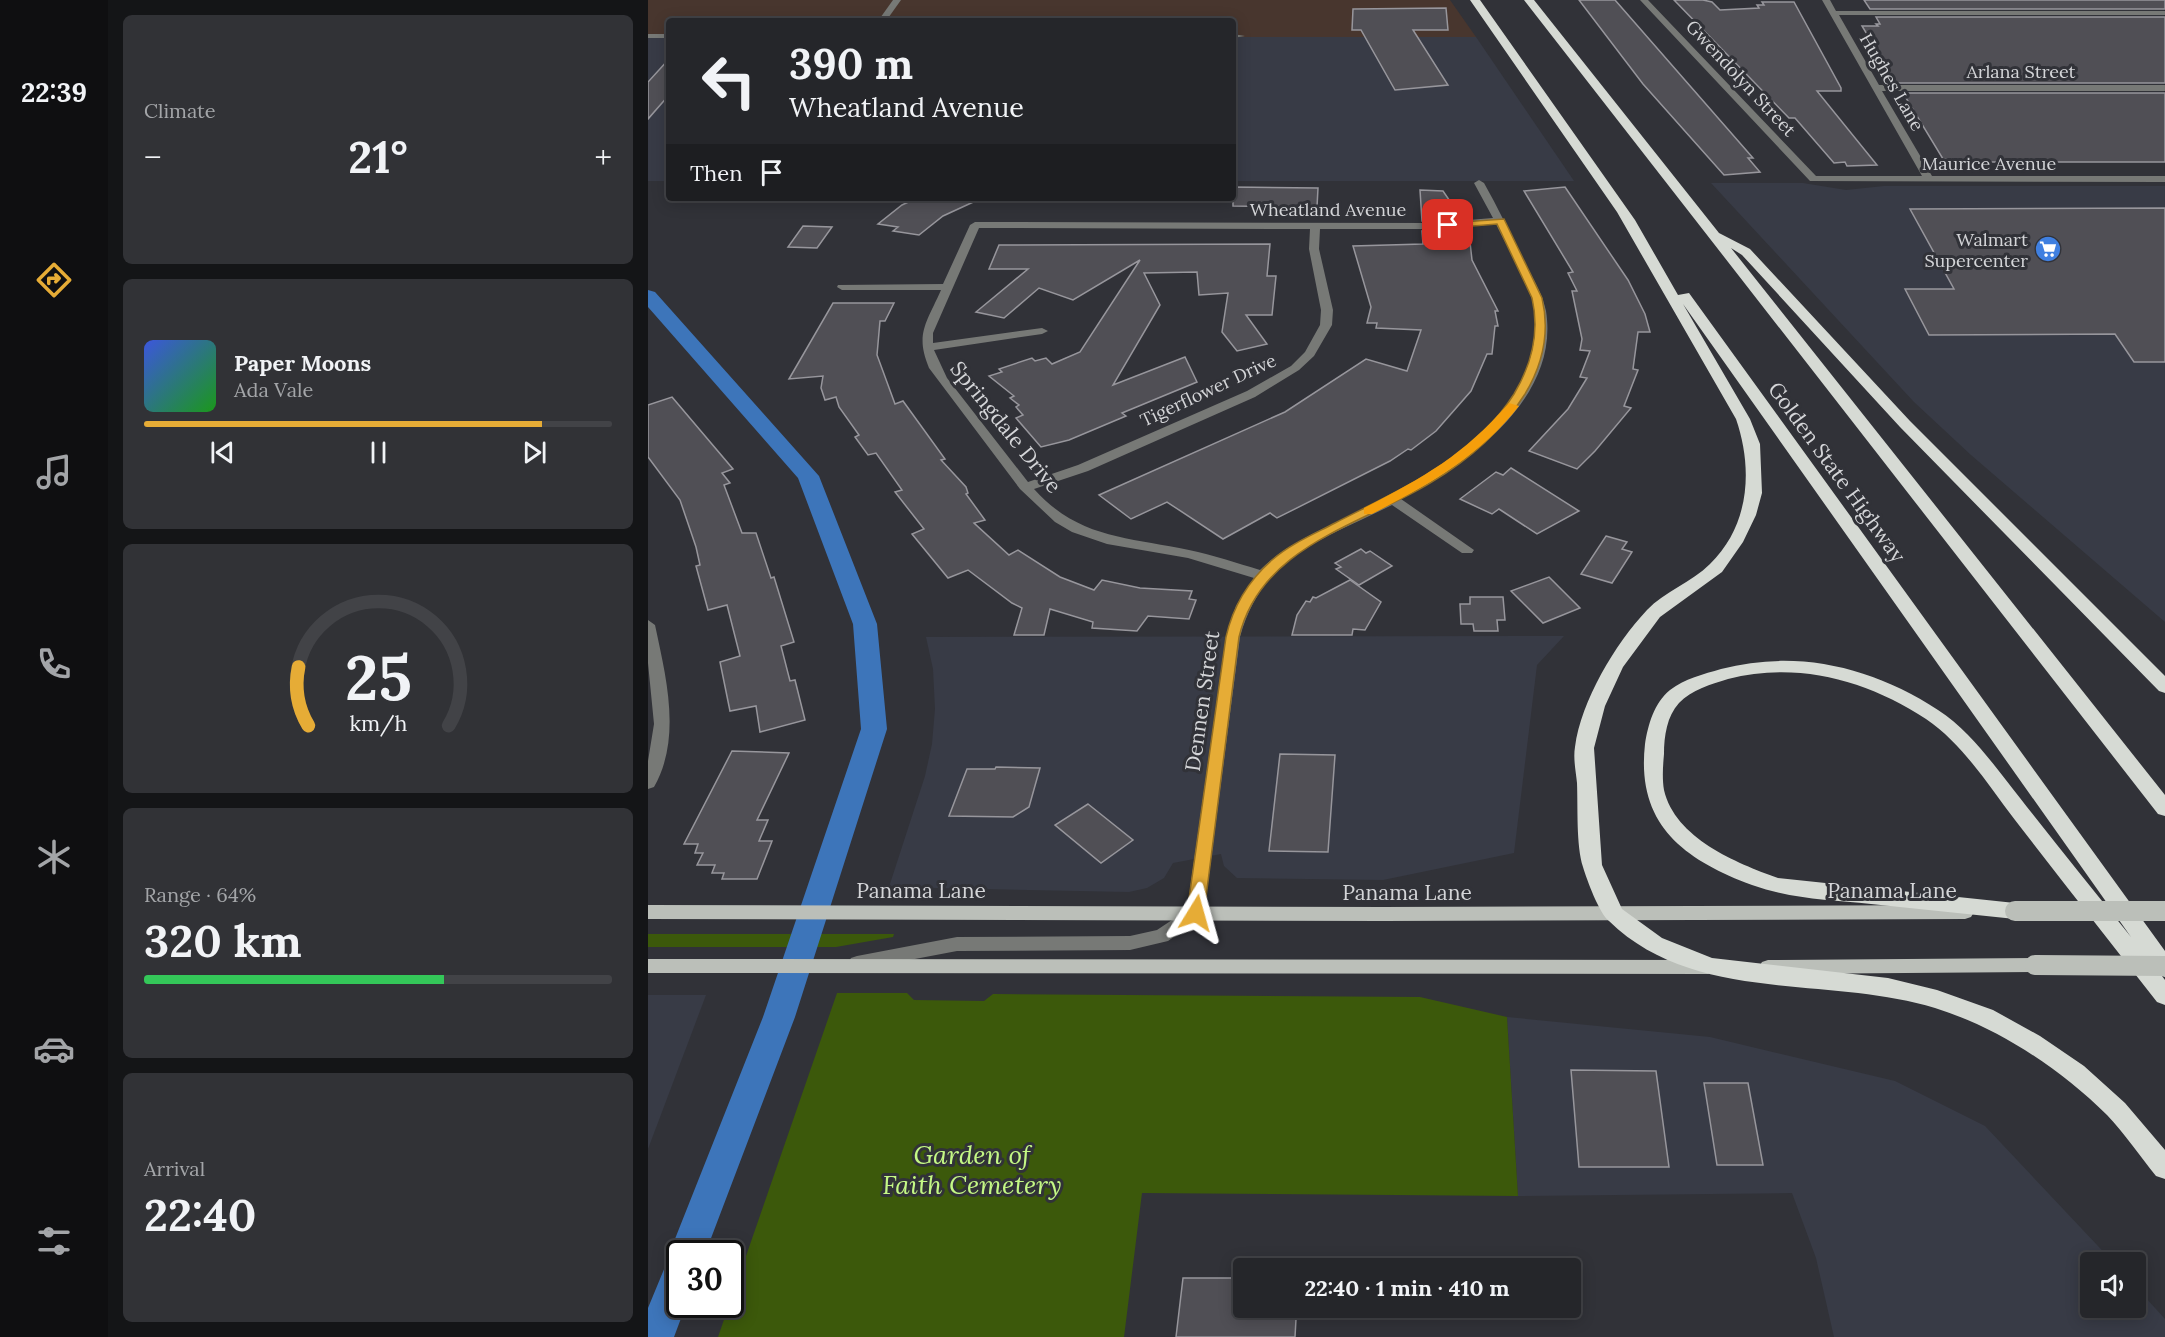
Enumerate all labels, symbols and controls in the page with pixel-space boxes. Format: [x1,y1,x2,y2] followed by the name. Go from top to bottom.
[1681,15,1801,141] street label: Gwendolyn Street
[1855,29,1929,135] street label: Hughes Lane
[789,37,913,91] text: 390 m
[690,42,768,120] icon: left
[1965,60,2076,83] street label: Arlana Street
[21,75,87,109] text: 22:39
[789,90,1024,124] text: Wheatland Avenue
[144,98,216,123] text: Climate
[348,128,408,185] text: 21°
[144,136,162,178] text: −
[594,136,612,178] text: +
[1922,152,2056,175] street label: Maurice Avenue
[755,156,788,189] icon: arrive
[690,159,743,187] text: Then
[1250,198,1407,221] street label: Wheatland Avenue
[1422,199,1473,250] pin
[1431,208,1464,241] icon: arrive
[1924,228,2028,272] place label: Walmart Supercenter
[2033,234,2063,264] supermarket icon: Walmart Supercenter
[33,259,75,301] icon: directions
[1136,348,1280,432] street label: Tigerflower Drive
[234,349,371,377] text: Paper Moons
[944,356,1068,498] street label: Springdale Drive
[1762,376,1912,568] street label: Golden State Highway
[234,377,313,402] text: Ada Vale
[206,436,239,469] icon: previous
[362,436,395,469] icon: pause
[518,436,551,469] icon: next
[33,451,75,493] icon: music
[1179,628,1225,773] street label: Dennen Street
[345,637,411,717] text: 25
[33,643,75,685] icon: phone
[349,709,407,737] text: km/h
[33,836,75,878] icon: climate
[856,877,986,904] street label: Panama Lane
[1827,877,1957,904] street label: Panama Lane
[1342,879,1472,906] street label: Panama Lane
[1164,881,1228,945] position arrow
[144,882,256,907] text: Range · 64%
[144,912,302,969] text: 320 km
[33,1028,75,1070] icon: car
[882,1138,1062,1201] park label: Garden of Faith Cemetery
[144,1156,205,1181] text: Arrival
[144,1186,256,1243] text: 22:40
[33,1220,75,1262] icon: filters
[666,1240,744,1318] speed limit sign: 30
[2080,1252,2146,1318] map controls
[2080,1252,2146,1318] button: sound
[1304,1274,1510,1302] text: 22:40 · 1 min · 410 m

